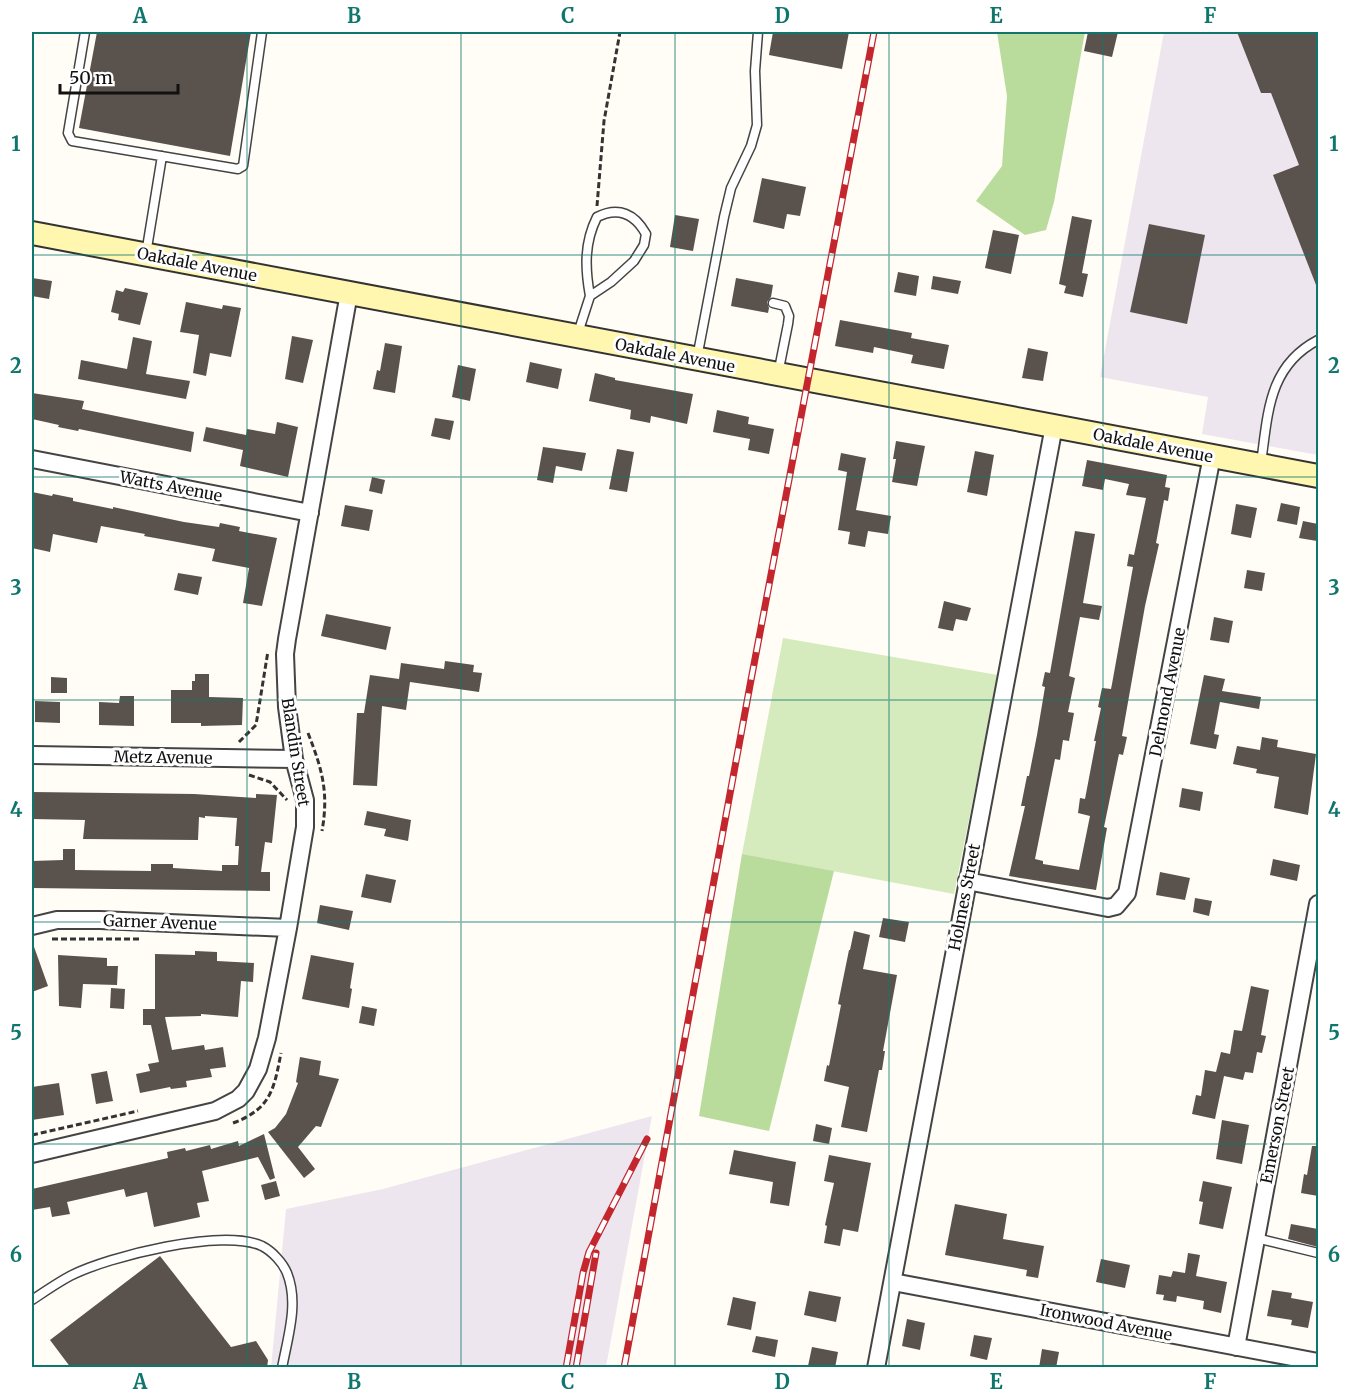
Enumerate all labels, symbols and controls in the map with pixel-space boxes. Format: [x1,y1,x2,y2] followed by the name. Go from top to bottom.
[132,3,148,28] text: A
[347,3,361,28] text: B
[561,3,575,28] text: C
[774,3,790,28] text: D
[989,3,1003,28] text: E
[1204,3,1217,28] text: F
[60,57,178,95] scale bar
[69,66,113,89] text: 50 m
[11,131,21,156] text: 1
[1329,131,1339,156] text: 1
[135,243,259,285] street label: Oakdale Avenue
[613,334,737,376] street label: Oakdale Avenue
[10,353,22,378] text: 2
[1328,353,1340,378] text: 2
[1091,424,1215,466] street label: Oakdale Avenue
[117,466,224,506] street label: Watts Avenue
[10,575,22,600] text: 3
[1328,575,1340,600] text: 3
[1145,626,1189,758] street label: Delmond Avenue
[278,696,315,809] street label: Blandin Street
[113,746,213,768] street label: Metz Avenue
[10,797,23,822] text: 4
[1328,797,1341,822] text: 4
[944,841,984,952] street label: Holmes Street
[103,910,217,934] street label: Garner Avenue
[10,1020,22,1045] text: 5
[1328,1020,1340,1045] text: 5
[1256,1064,1298,1185] street label: Emerson Street
[10,1242,22,1267] text: 6
[1328,1242,1340,1267] text: 6
[1038,1299,1174,1345] street label: Ironwood Avenue
[132,1369,148,1394] text: A
[347,1369,361,1394] text: B
[561,1369,575,1394] text: C
[774,1369,790,1394] text: D
[989,1369,1003,1394] text: E
[1204,1369,1217,1394] text: F

